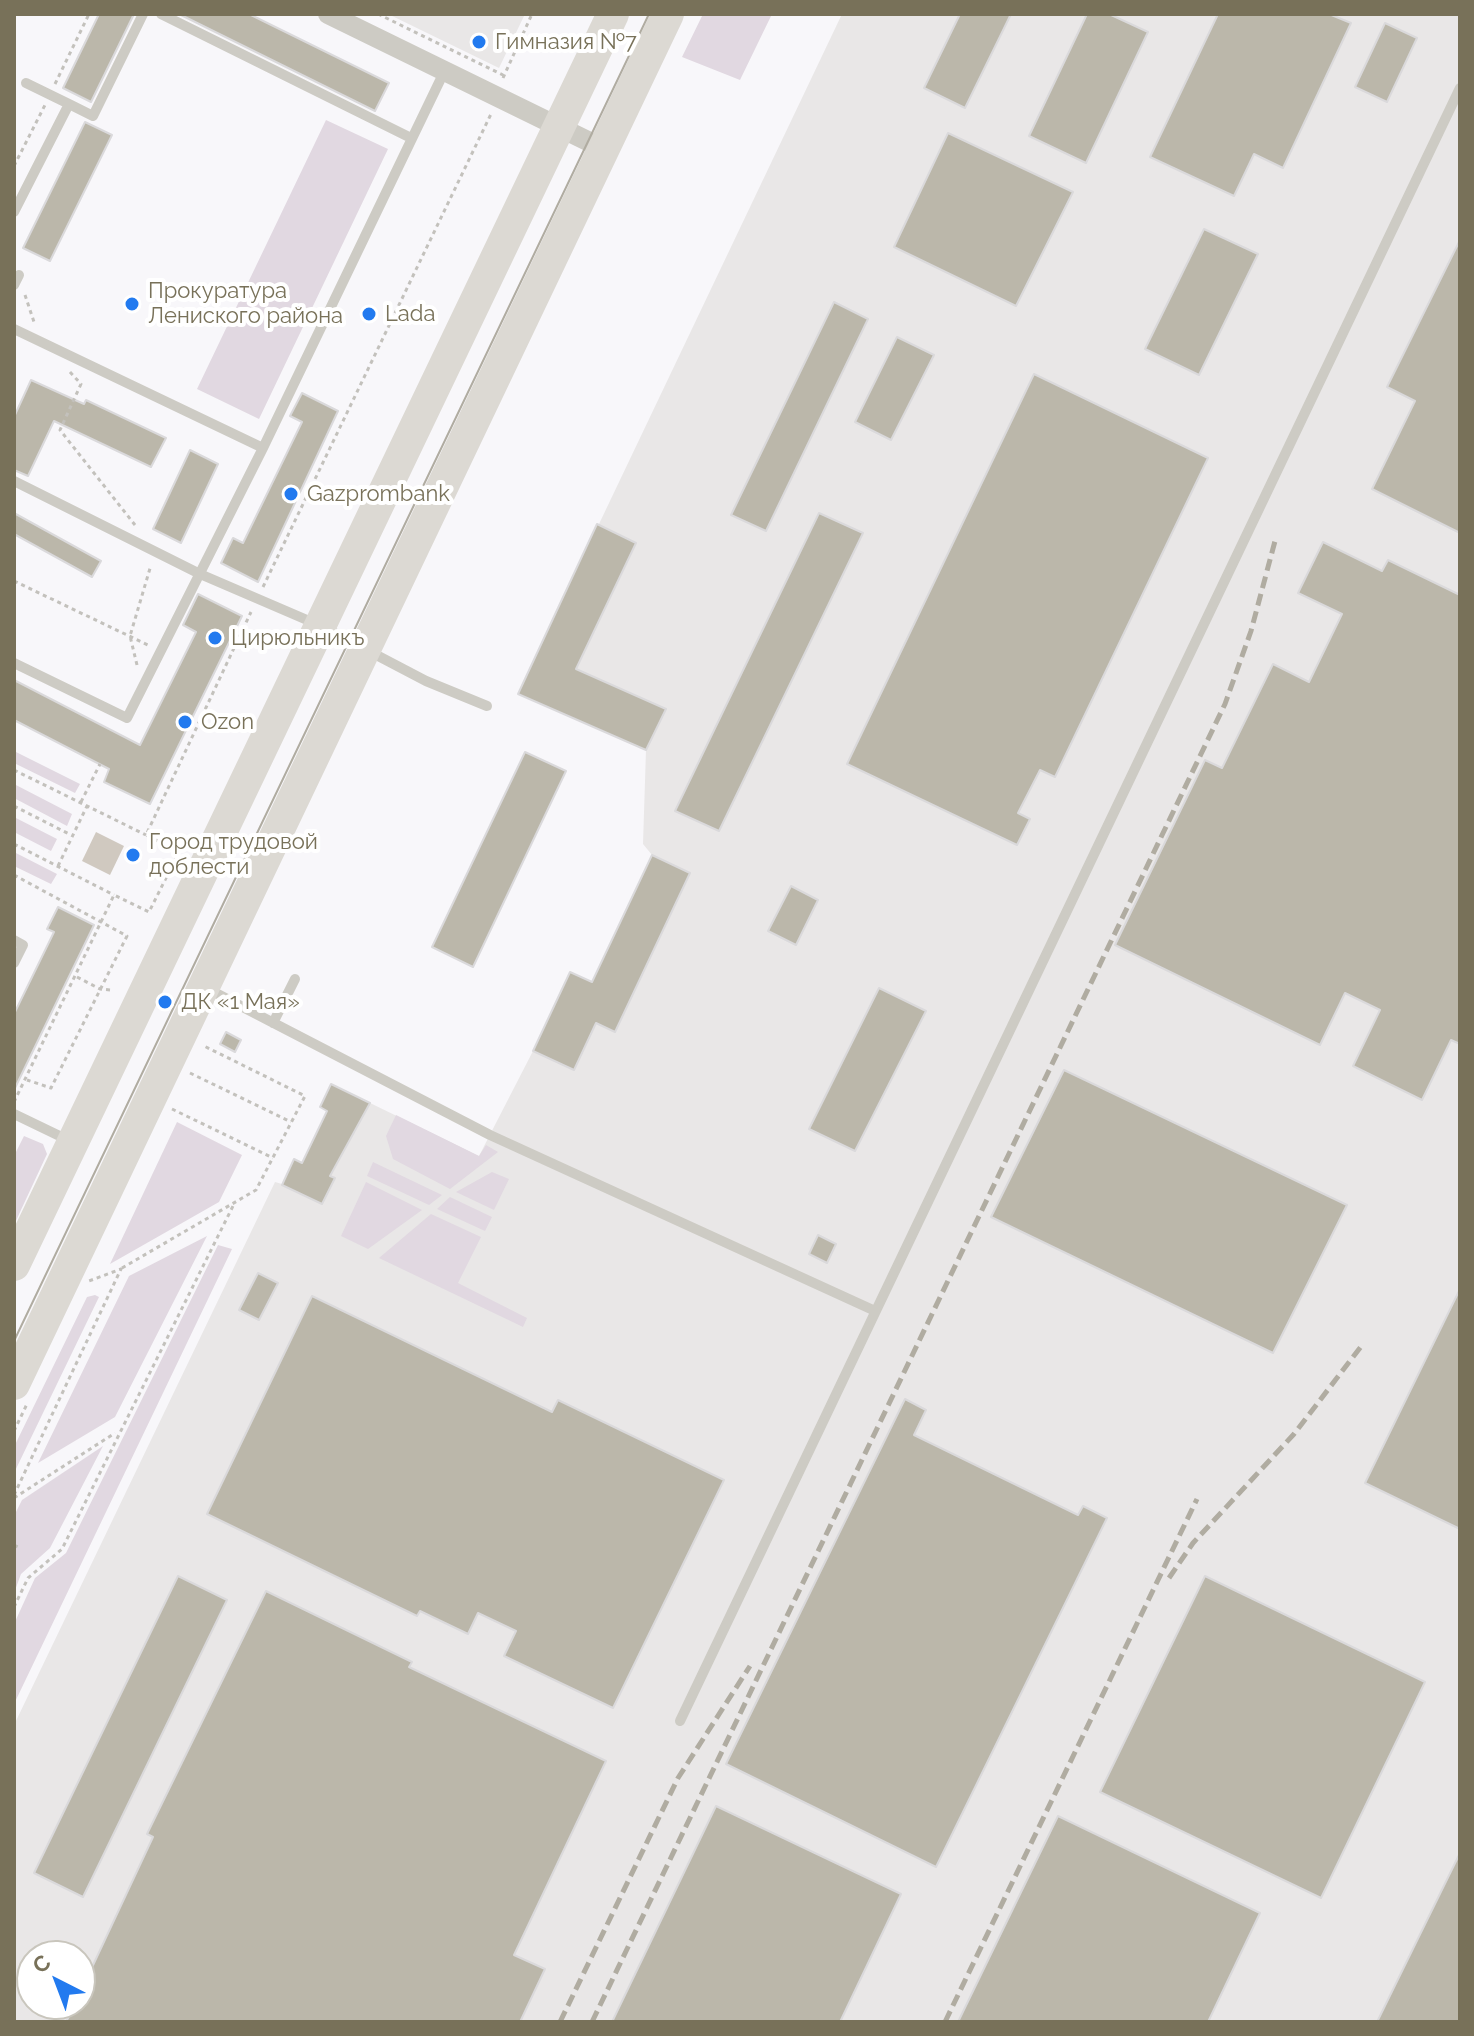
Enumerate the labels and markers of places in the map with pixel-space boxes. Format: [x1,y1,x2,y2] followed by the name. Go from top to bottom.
[495,29,637,55] place label: Гимназия №7
[470,33,488,51] marker: Гимназия №7
[148,278,343,330] place label: Прокуратура Лениского района
[123,295,141,313] marker: Прокуратура Лениского района
[385,301,435,327] place label: Lada
[360,305,378,323] marker: Lada
[307,481,450,507] place label: Gazprombank
[282,485,300,503] marker: Gazprombank
[231,625,364,651] place label: Цирюльникъ
[206,629,224,647] marker: Цирюльникъ
[201,709,254,735] place label: Ozon
[176,713,194,731] marker: Ozon
[149,829,318,880] place label: Город трудовой доблести
[124,846,142,864] marker: Город трудовой доблести
[181,989,300,1015] place label: ДК «1 Мая»
[156,993,174,1011] marker: ДК «1 Мая»

